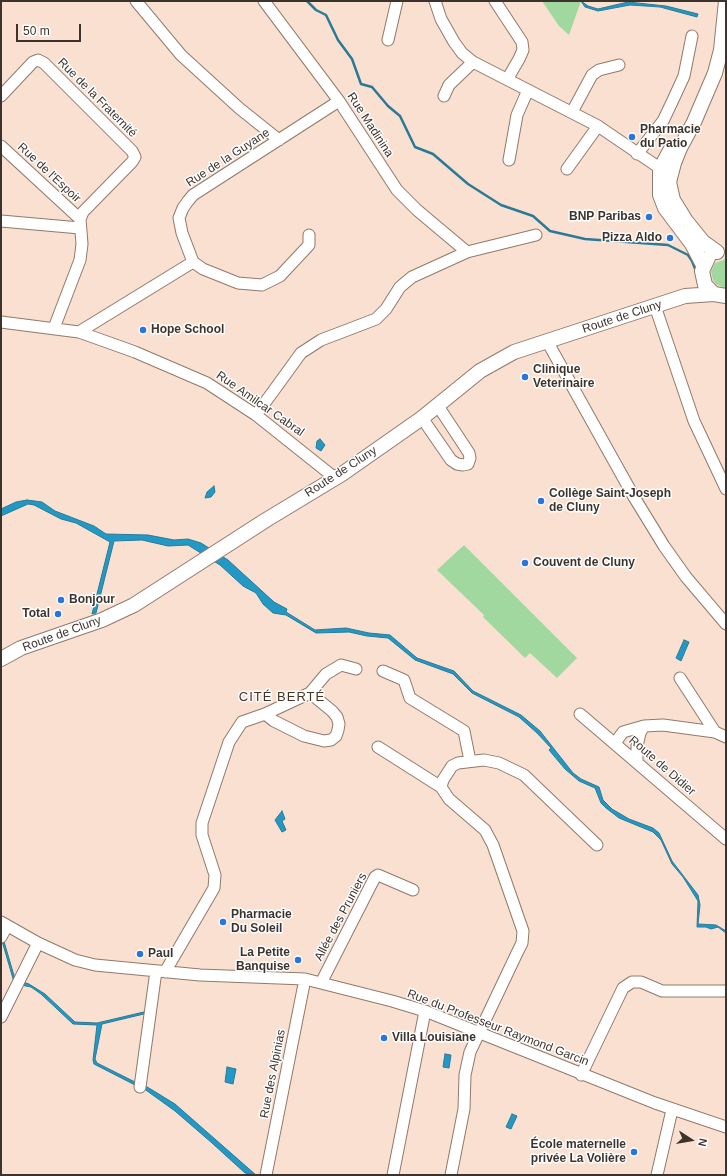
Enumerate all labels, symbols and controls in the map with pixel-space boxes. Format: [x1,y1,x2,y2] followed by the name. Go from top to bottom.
[18,16,83,42] scale bar
[23,24,50,38] text: 50 m
[54,55,140,141] street label: Rue de la Fraternité
[344,90,396,160] street label: Rue Madinina
[640,123,701,151] place label: Pharmacie du Patio
[184,126,272,190] street label: Rue de la Guyane
[627,132,637,142] marker: Pharmacie du Patio
[14,140,84,206] street label: Rue de l'Espoir
[569,210,641,224] place label: BNP Paribas
[644,212,654,222] marker: BNP Paribas
[602,231,662,245] place label: Pizza Aldo
[665,233,675,243] marker: Pizza Aldo
[580,297,664,337] street label: Route de Cluny
[151,323,224,337] place label: Hope School
[138,325,148,335] marker: Hope School
[533,363,594,391] place label: Clinique Veterinaire
[213,368,307,440] street label: Rue Amilcar Cabral
[520,372,530,382] marker: Clinique Veterinaire
[302,443,380,501] street label: Route de Cluny
[549,487,671,515] place label: Collège Saint-Joseph de Cluny
[536,496,546,506] marker: Collège Saint-Joseph de Cluny
[533,556,635,570] place label: Couvent de Cluny
[520,558,530,568] marker: Couvent de Cluny
[69,593,115,607] place label: Bonjour
[56,595,66,605] marker: Bonjour
[22,607,50,621] place label: Total
[53,609,63,619] marker: Total
[21,613,103,655] street label: Route de Cluny
[239,689,325,705] district label: CITÉ BERTÉ
[626,733,698,799] street label: Route de Didier
[312,871,370,963] street label: Allée des Pruniers
[231,908,292,936] place label: Pharmacie Du Soleil
[218,917,228,927] marker: Pharmacie Du Soleil
[236,946,290,974] place label: La Petite Banquise
[148,947,173,961] place label: Paul
[135,949,145,959] marker: Paul
[293,955,303,965] marker: La Petite Banquise
[405,987,591,1069] street label: Rue du Professeur Raymond Garcin
[257,1028,289,1120] street label: Rue des Alpinias
[392,1031,476,1045] place label: Villa Louisiane
[379,1033,389,1043] marker: Villa Louisiane
[671,1120,711,1160] north arrow
[696,1137,709,1148] text: N
[531,1138,626,1166] place label: École maternelle privée La Volière
[629,1147,639,1157] marker: École maternelle privée La Volière

